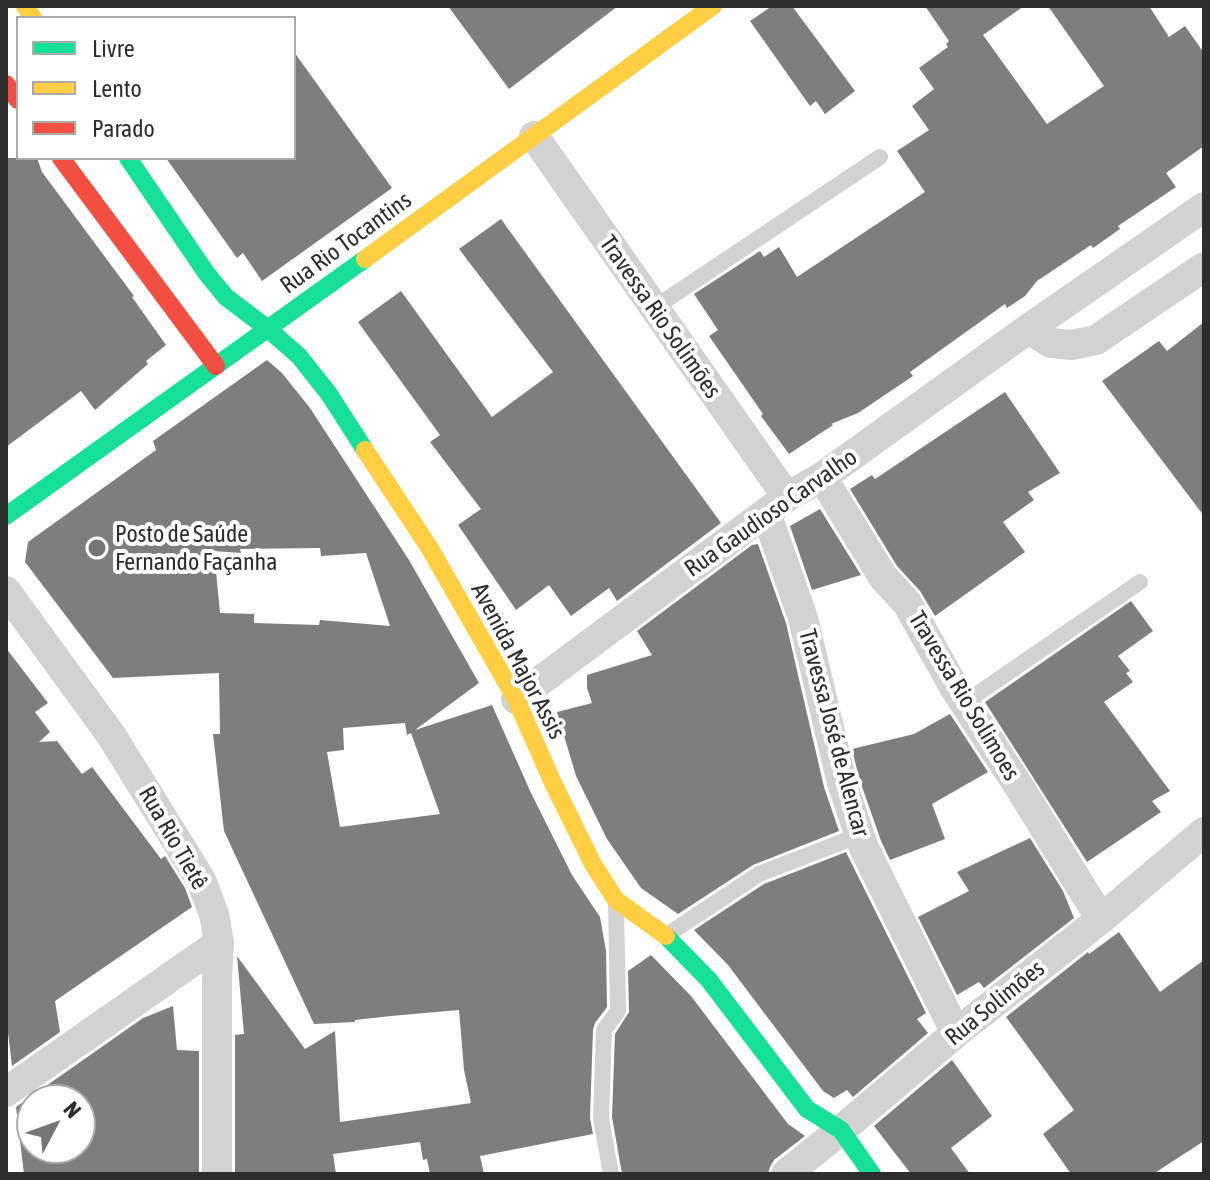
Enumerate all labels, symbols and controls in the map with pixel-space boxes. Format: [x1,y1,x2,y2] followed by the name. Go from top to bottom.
[16,16,296,160] legend
[92,35,135,62] text: Livre
[92,75,142,102] text: Lento
[92,115,155,142] text: Parado
[275,186,417,300] street label: Rua Rio Tocantins
[593,230,727,404] street label: Travessa Rio Solimões
[679,443,863,583] street label: Rua Gaudioso Carvalho
[115,520,277,576] place label: Posto de Saúde Fernando Façanha
[86,537,108,559] marker: Posto de Saúde Fernando Façanha
[465,578,571,744] street label: Avenida Major Assis
[902,606,1026,786] street label: Travessa Rio Solimoes
[792,626,876,840] street label: Travessa José de Alencar
[132,781,214,895] street label: Rua Rio Tietê
[940,954,1050,1052] street label: Rua Solimões
[16,1084,96,1164] north arrow
[59,1096,87,1123] text: N

